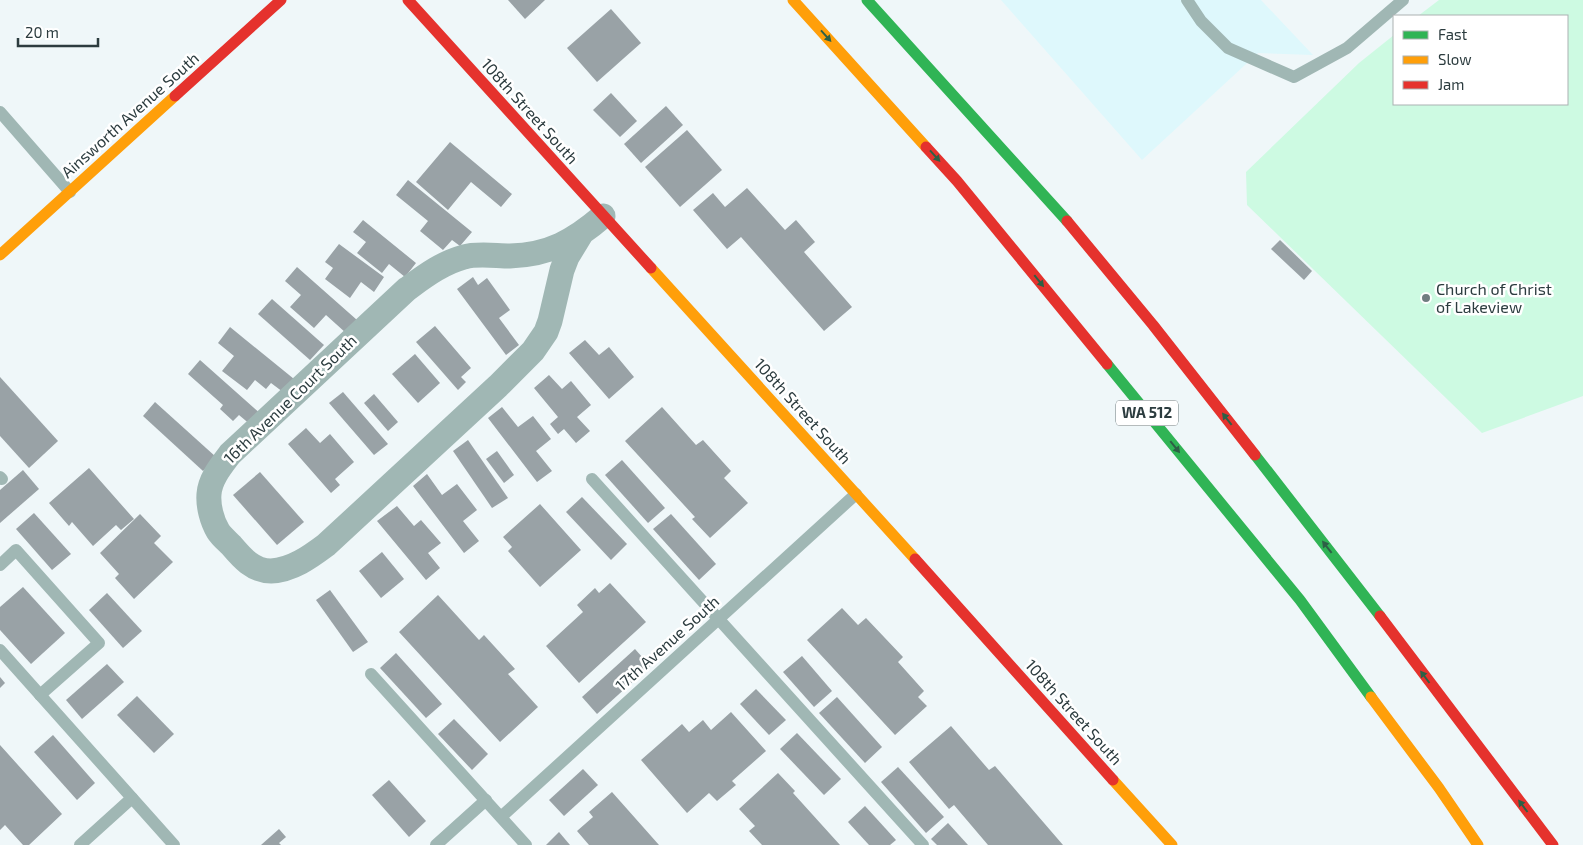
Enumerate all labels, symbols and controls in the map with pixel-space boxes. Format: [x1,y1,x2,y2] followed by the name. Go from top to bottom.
[18,15,98,47] scale bar
[1393,15,1568,105] legend
[25,23,59,41] text: 20 m
[1438,25,1468,43] text: Fast
[820,30,831,43] one-way arrow
[57,48,202,181] street label: Ainsworth Avenue South
[1438,50,1472,68] text: Slow
[478,54,583,167] street label: 108th Street South
[1438,75,1464,93] text: Jam
[929,150,941,162] one-way arrow
[1034,274,1045,287] one-way arrow
[1436,279,1552,316] place label: Church of Christ of Lakeview
[1420,292,1432,304] marker: Church of Christ of Lakeview
[219,330,360,467] street label: 16th Avenue Court South
[751,354,856,467] street label: 108th Street South
[1116,400,1178,426] road number: WA 512
[1222,412,1232,426] one-way arrow
[1170,440,1181,453] one-way arrow
[1322,541,1333,554] one-way arrow
[611,591,722,694] street label: 17th Avenue South
[1022,655,1127,768] street label: 108th Street South
[1420,670,1430,684] one-way arrow
[1518,799,1528,813] one-way arrow

